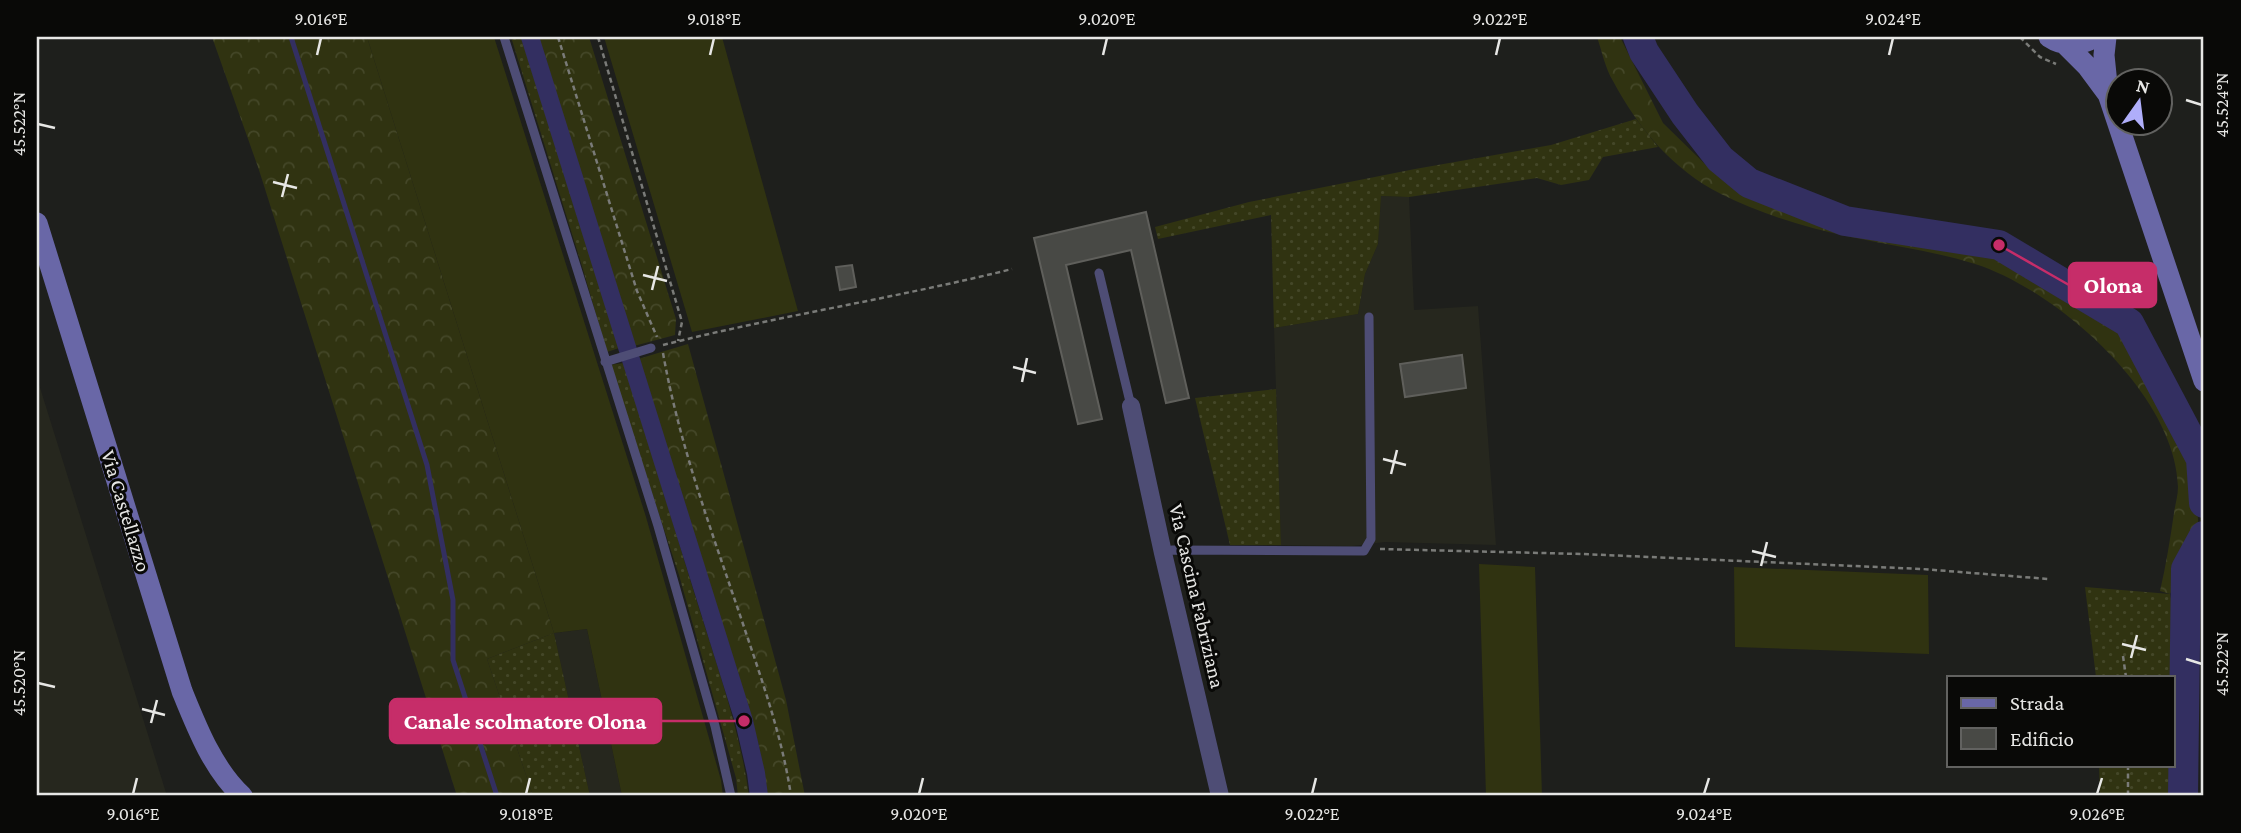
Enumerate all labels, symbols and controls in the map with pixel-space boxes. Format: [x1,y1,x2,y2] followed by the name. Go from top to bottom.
[294,9,348,29] text: 9.016°E
[687,9,741,29] text: 9.018°E
[1078,9,1136,29] text: 9.020°E
[1472,9,1528,29] text: 9.022°E
[1865,9,1921,29] text: 9.024°E
[2104,66,2174,136] north arrow
[2212,72,2232,138] text: 45.524°N
[2134,74,2152,98] text: N
[9,92,29,156] text: 45.522°N
[2069,263,2156,307] callout: Olona
[2084,272,2143,298] text: Olona
[96,447,156,575] street label: Via Castellazzo
[1164,501,1230,691] street label: Via Cascina Fabriziana
[2212,632,2232,696] text: 45.522°N
[9,650,29,716] text: 45.520°N
[1947,676,2174,766] legend
[2010,691,2065,715] text: Strada
[390,699,661,743] callout: Canale scolmatore Olona
[404,708,647,734] text: Canale scolmatore Olona
[2010,727,2074,751] text: Edificio
[106,804,160,824] text: 9.016°E
[499,804,553,824] text: 9.018°E
[890,804,948,824] text: 9.020°E
[1284,804,1340,824] text: 9.022°E
[1676,804,1732,824] text: 9.024°E
[2069,804,2125,824] text: 9.026°E

